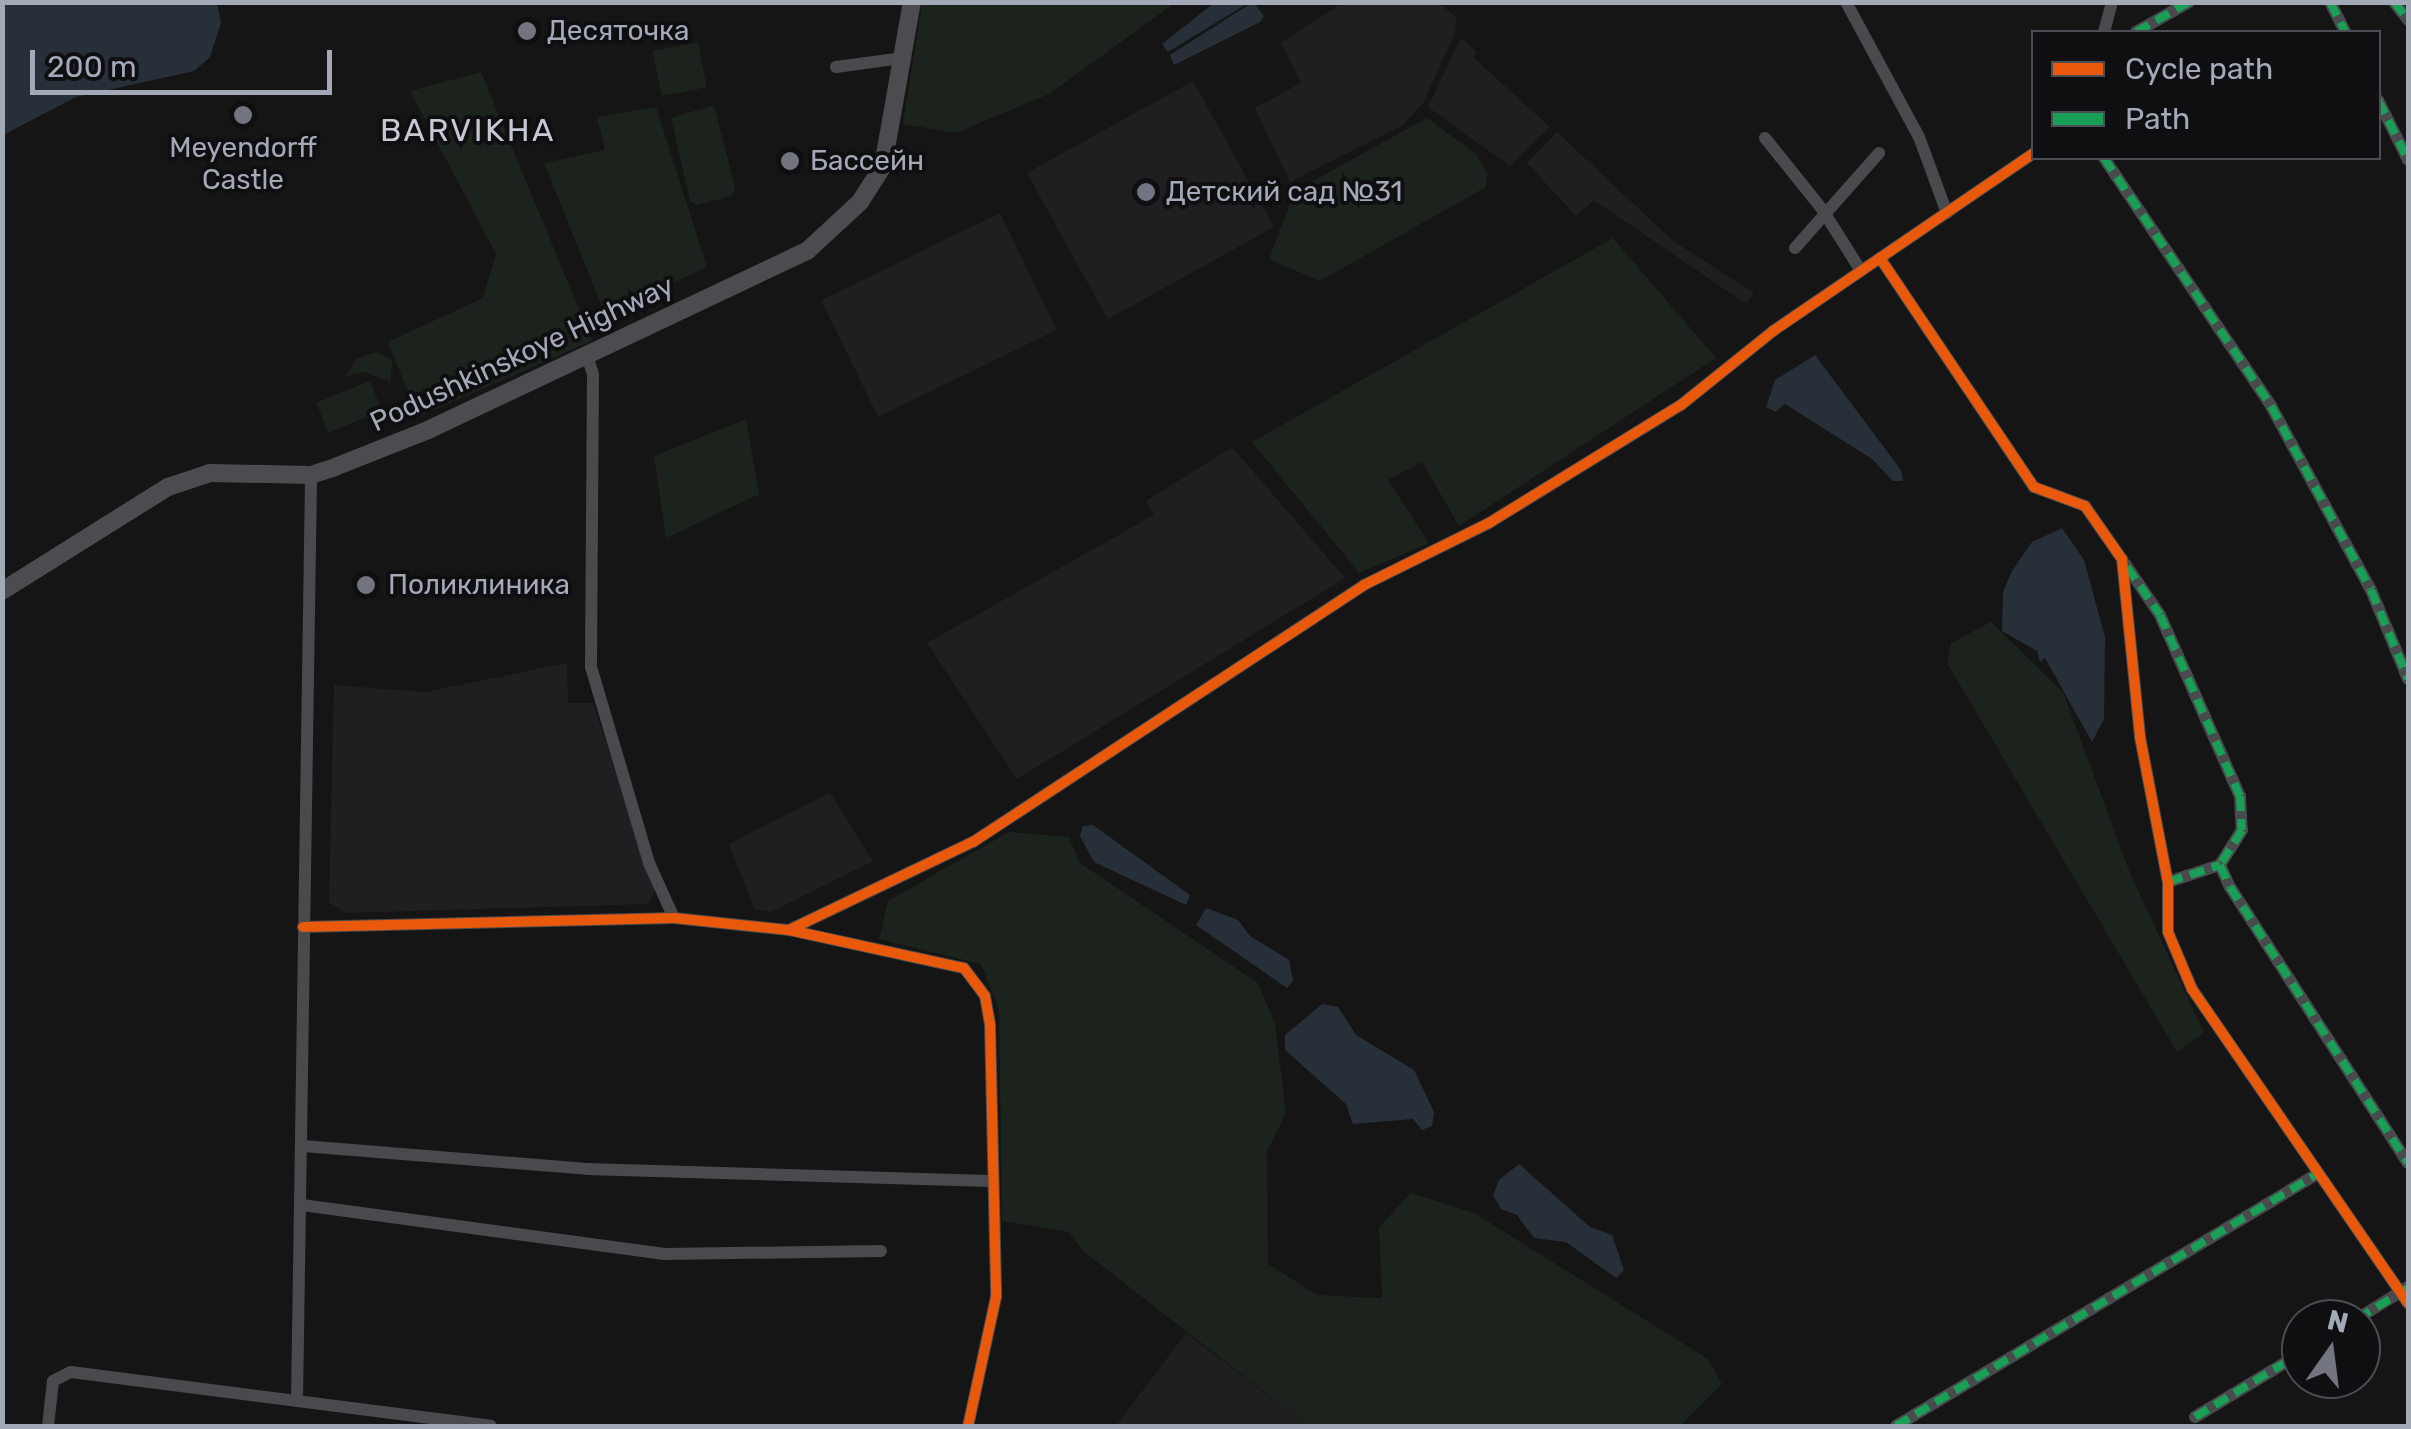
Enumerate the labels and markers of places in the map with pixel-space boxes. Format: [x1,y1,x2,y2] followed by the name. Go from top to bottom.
[547,14,689,48] place label: Десяточка
[516,20,538,42] marker: Десяточка
[232,104,254,126] marker: Meyendorff Castle
[169,131,317,197] place label: Meyendorff Castle
[810,144,924,178] place label: Бассейн
[779,150,801,172] marker: Бассейн
[1166,175,1403,209] place label: Детский сад №31
[1135,181,1157,203] marker: Детский сад №31
[388,568,570,602] place label: Поликлиника
[353,572,379,598] marker: Поликлиника

